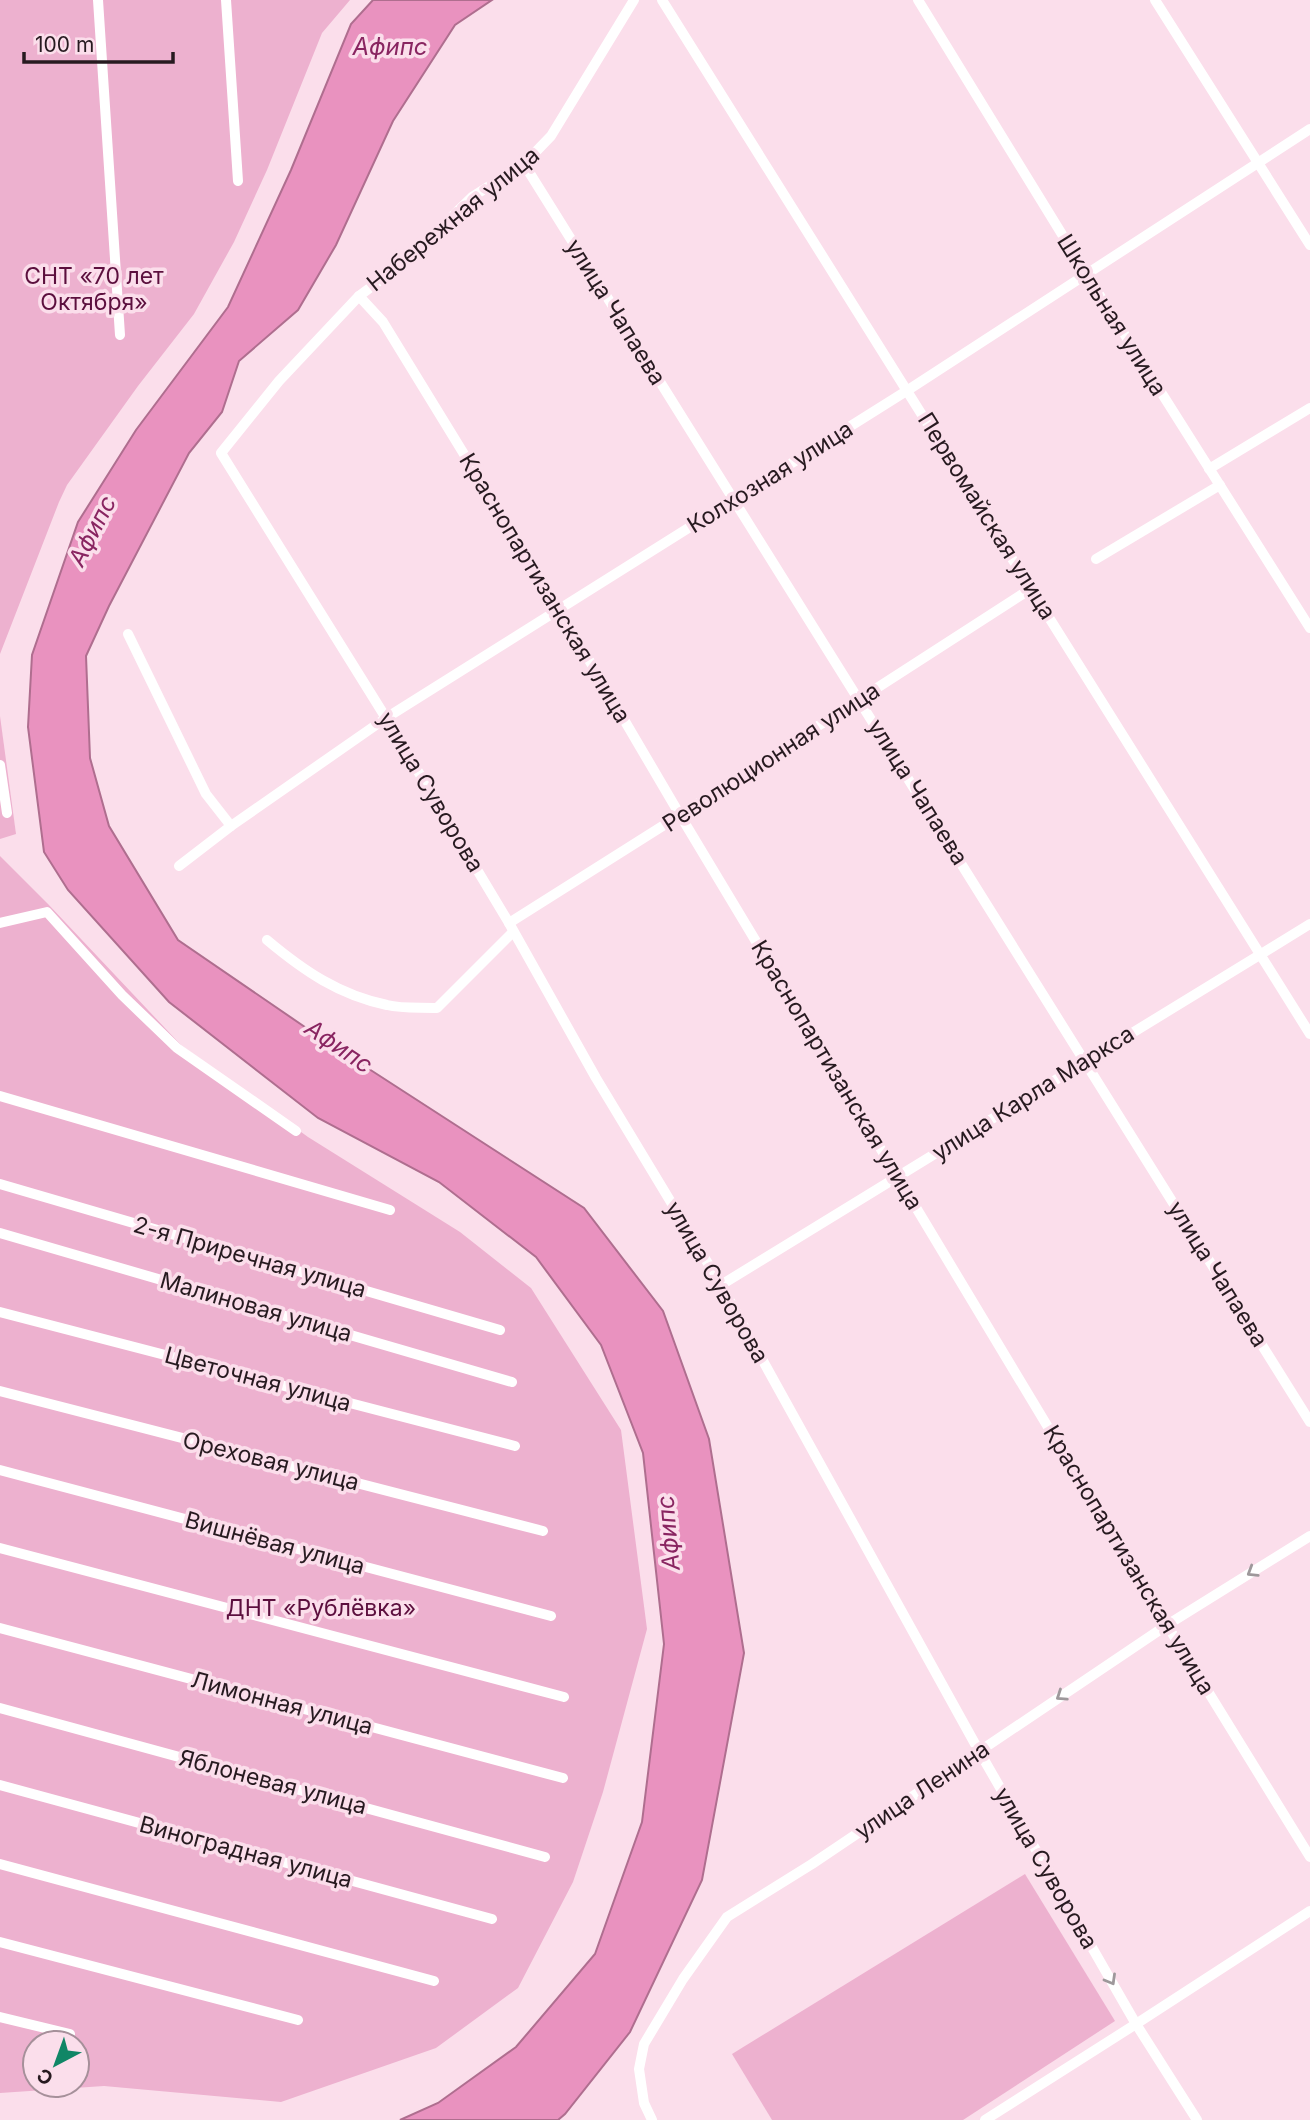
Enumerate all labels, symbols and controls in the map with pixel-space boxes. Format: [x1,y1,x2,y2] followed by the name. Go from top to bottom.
[24,21,173,65] scale bar
[35,32,94,57] text: 100 m
[351,32,428,61] water label: Афипс
[361,141,545,297] street label: Набережная улица
[1051,229,1173,401] street label: Школьная улица
[560,234,672,390] street label: улица Чапаева
[24,262,164,316] park label: СНТ «70 лет Октября»
[912,407,1062,625] street label: Первомайская улица
[682,415,858,539] street label: Колхозная улица
[453,448,637,728] street label: Краснопартизанская улица
[62,491,122,572] water label: Афипс
[657,676,885,838] street label: Революционная улица
[372,707,490,877] street label: улица Суворова
[862,714,974,870] street label: улица Чапаева
[745,935,929,1215] street label: Краснопартизанская улица
[299,1012,378,1079] water label: Афипс
[927,1019,1139,1167] street label: улица Карла Маркса
[659,1196,775,1368] street label: улица Суворова
[1162,1196,1274,1352] street label: улица Чапаева
[130,1210,370,1304] street label: 2-я Приречная улица
[157,1266,355,1348] street label: Малиновая улица
[162,1341,354,1417] street label: Цветочная улица
[1037,1420,1221,1700] street label: Краснопартизанская улица
[180,1426,362,1496] street label: Ореховая улица
[650,1494,686,1573] water label: Афипс
[182,1506,368,1580] street label: Вишнёвая улица
[1247,1563,1260,1576] one-way arrow
[226,1594,416,1622] park label: ДНТ «Рублёвка»
[188,1665,376,1741] street label: Лимонная улица
[1056,1688,1069,1700] one-way arrow
[849,1735,995,1845] street label: улица Ленина
[176,1744,370,1820] street label: Яблоневая улица
[988,1782,1104,1954] street label: улица Суворова
[137,1810,355,1894] street label: Виноградная улица
[1103,1973,1116,1985] one-way arrow
[21,2029,91,2099] north arrow
[32,2063,58,2090] text: С

